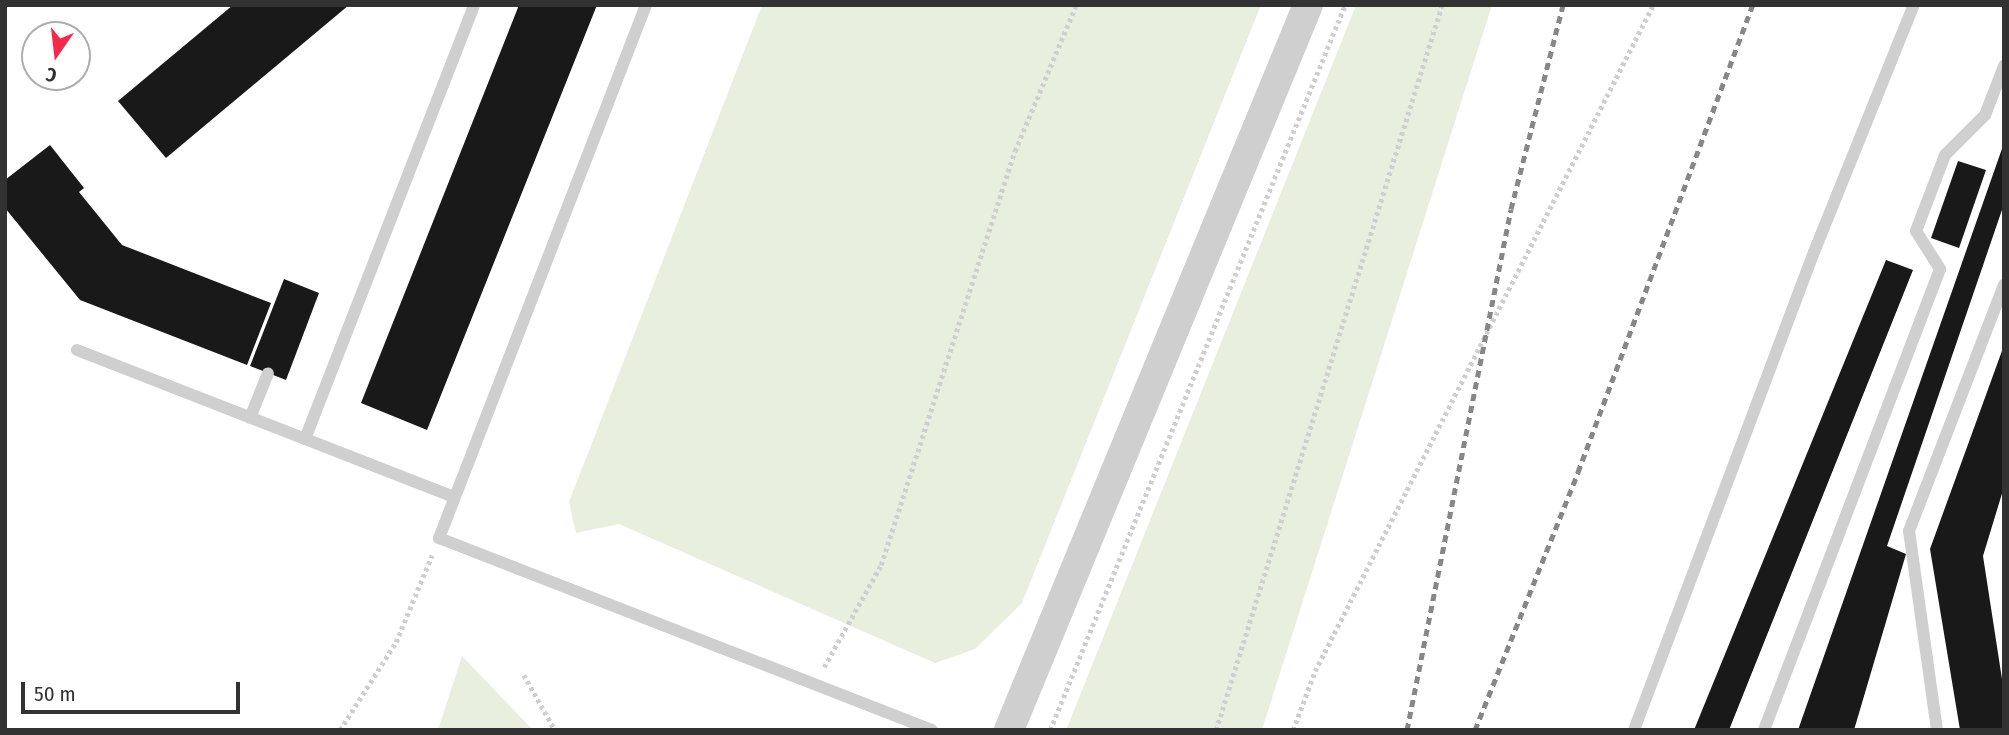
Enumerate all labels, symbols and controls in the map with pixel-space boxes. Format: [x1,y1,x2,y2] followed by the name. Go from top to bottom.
[21,21,91,91] north arrow
[44,63,59,87] text: С
[24,668,243,712] scale bar
[34,681,76,707] text: 50 m

